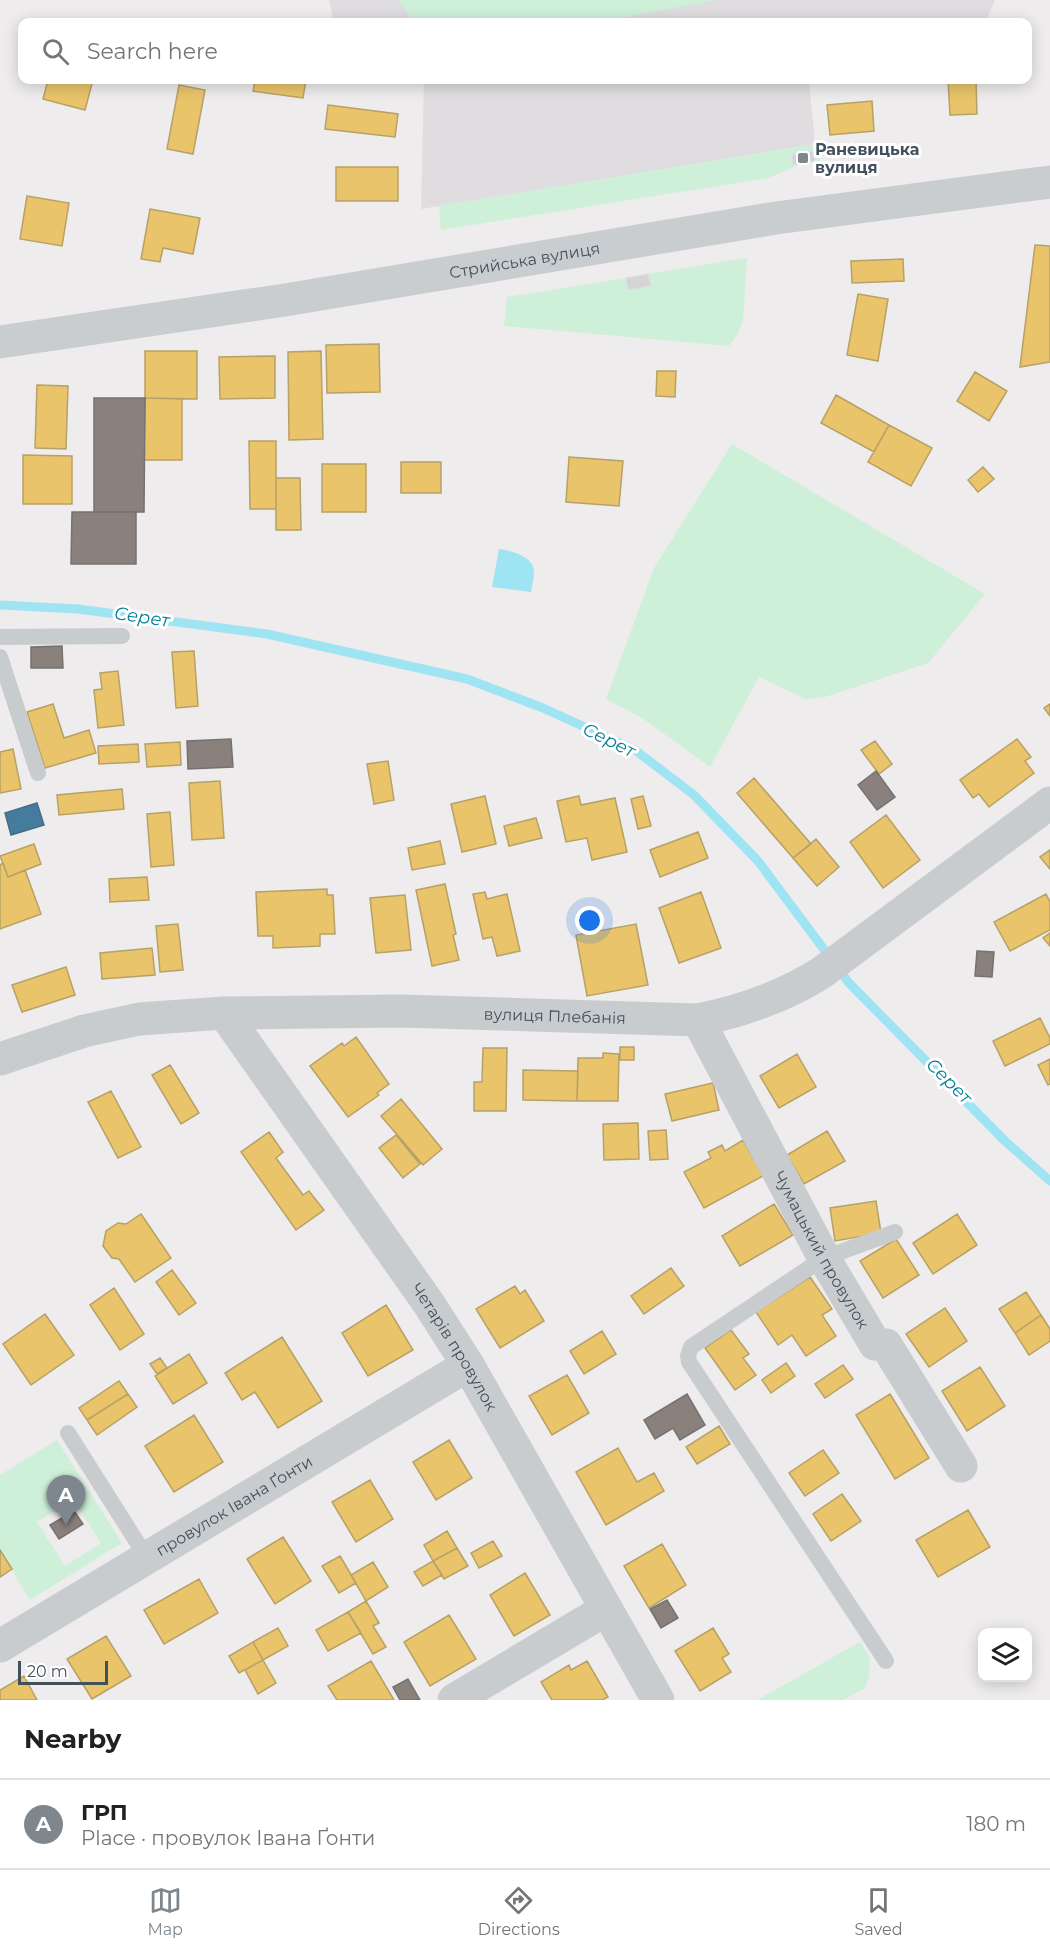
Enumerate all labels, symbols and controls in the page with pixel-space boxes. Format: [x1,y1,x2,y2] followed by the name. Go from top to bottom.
[18,18,1032,84] search box
[39,35,72,68] icon: search
[87,38,218,65] text: Search here
[815,140,919,177] place label: Раневицька вулиця
[796,151,810,165] marker: Раневицька вулиця
[448,238,601,282] street label: Стрийська вулиця
[113,602,173,632] water label: Серет
[579,718,640,763] water label: Серет
[575,906,604,935] your location
[483,1004,626,1027] street label: вулиця Плебанія
[922,1054,978,1110] water label: Серет
[770,1168,874,1333] street label: Чумацький провулок
[408,1279,502,1415] street label: Четарів провулок
[152,1451,316,1560] street label: провулок Івана Ґонти
[46,1476,86,1525] pin: A
[978,1628,1032,1682] map controls
[978,1628,1032,1682] button: layers
[18,1658,108,1686] scale bar
[27,1662,68,1681] text: 20 m
[24,1723,121,1755] text: Nearby
[81,1799,128,1826] text: ГРП
[36,1812,51,1836] text: A
[966,1812,1026,1836] text: 180 m
[81,1826,375,1850] text: Place · провулок Івана Ґонти
[147,1884,183,1939] tab: Map
[478,1884,560,1939] tab: Directions
[855,1884,903,1939] tab: Saved

